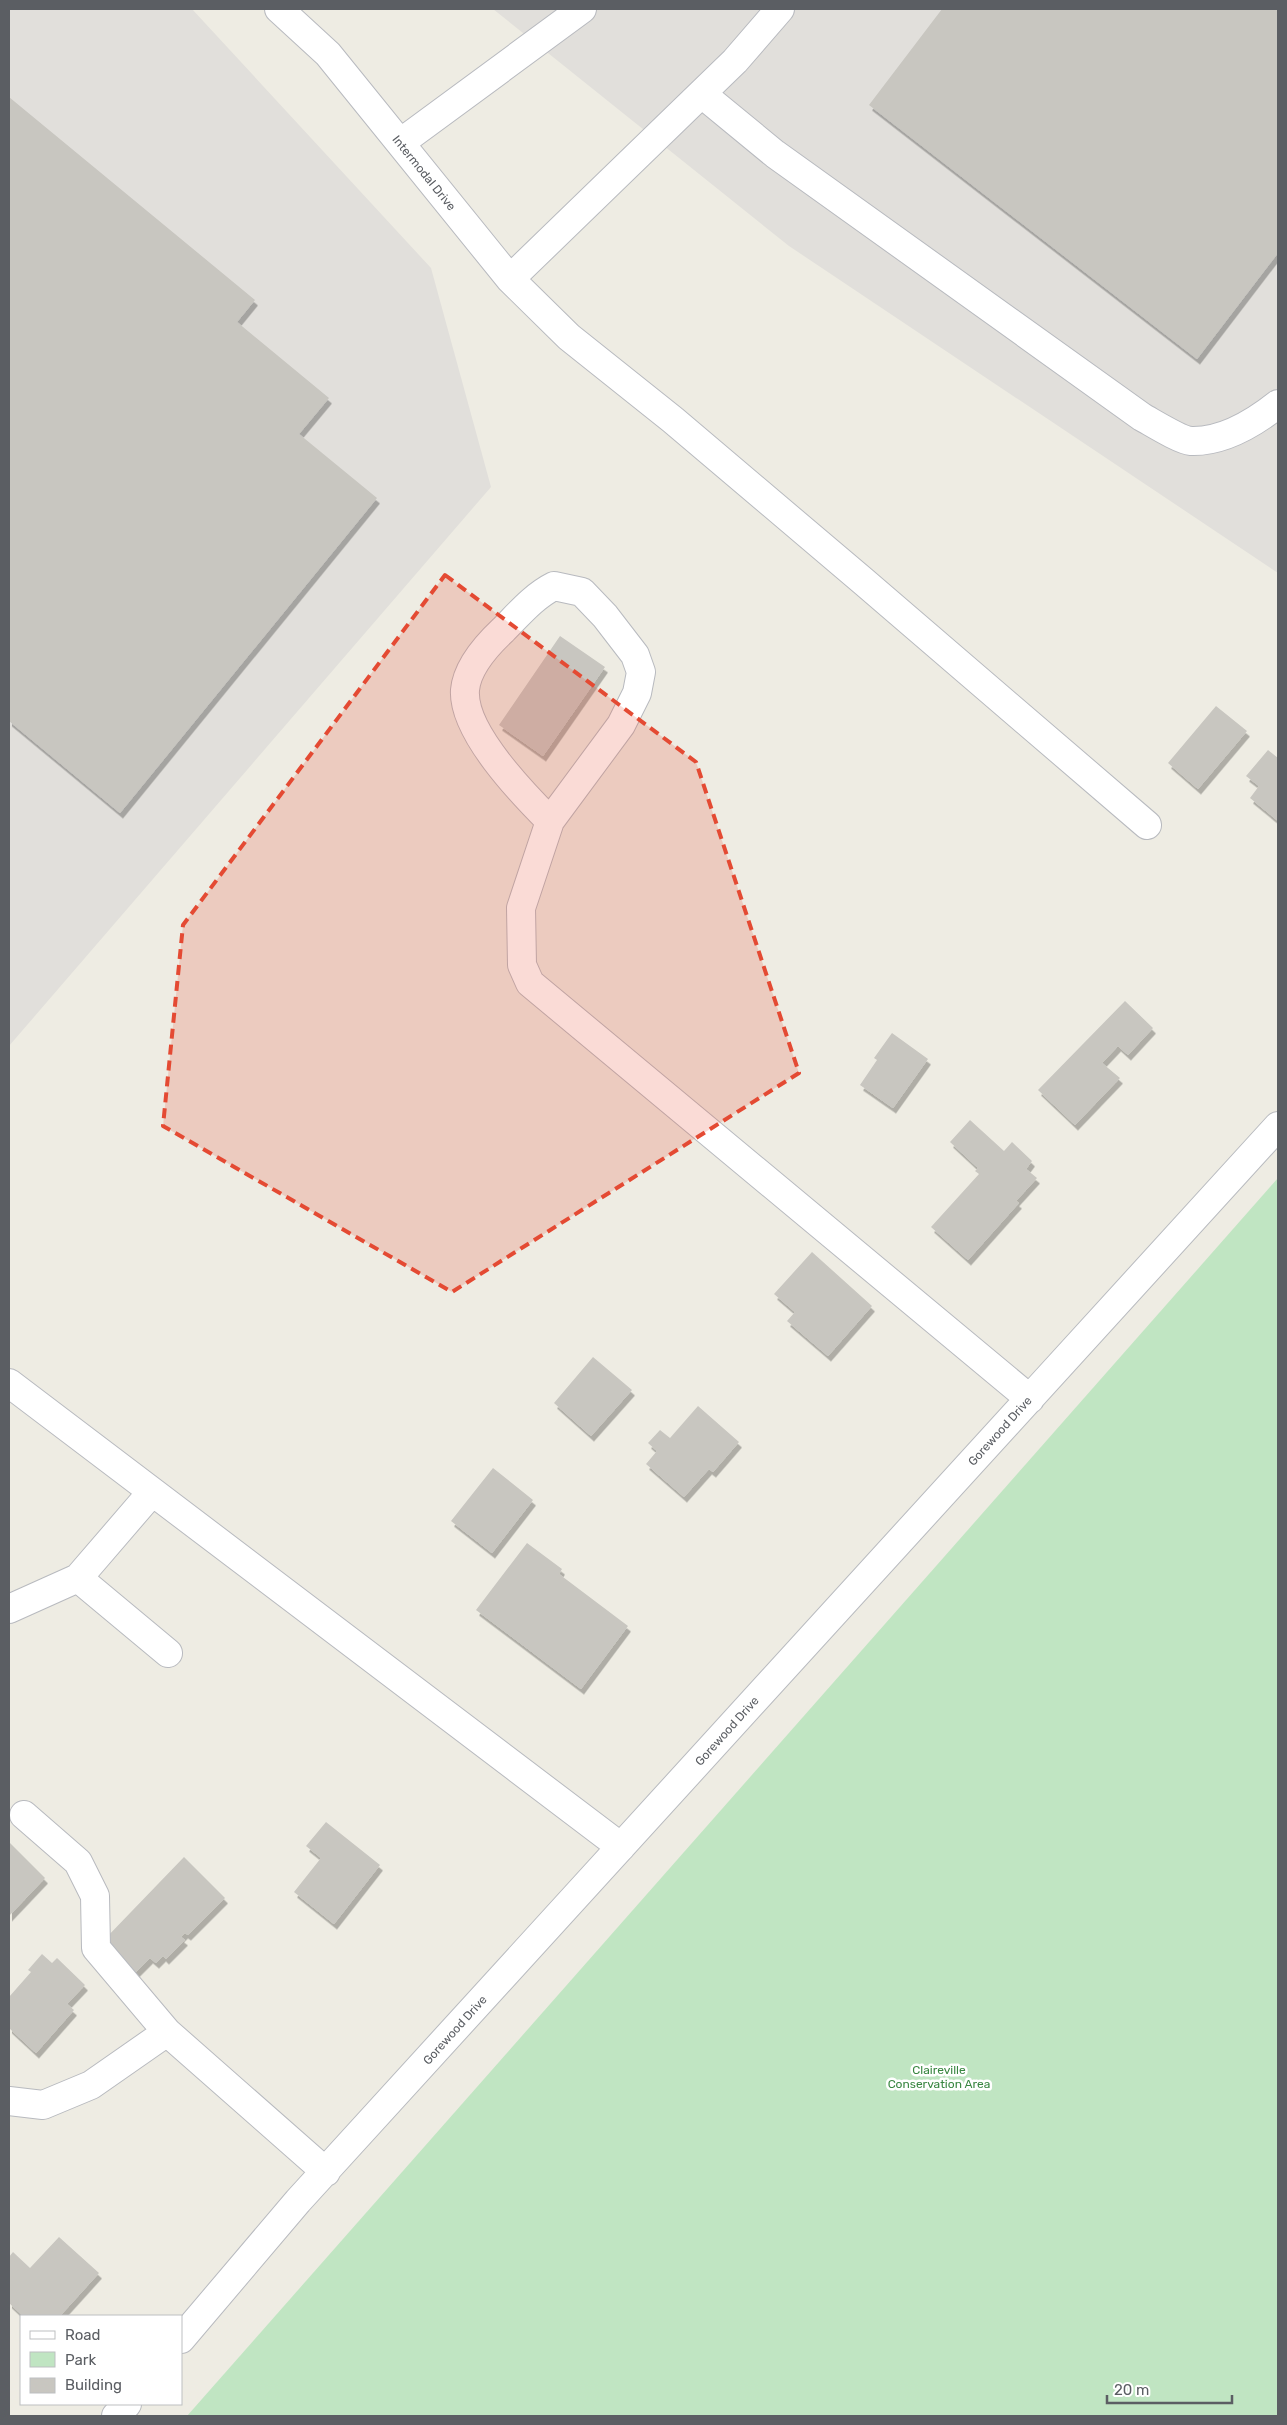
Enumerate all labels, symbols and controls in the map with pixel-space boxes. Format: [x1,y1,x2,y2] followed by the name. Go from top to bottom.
[389,133,459,214] street label: Intermodal Drive
[965,1393,1035,1468] street label: Gorewood Drive
[692,1693,762,1768] street label: Gorewood Drive
[420,1992,490,2067] street label: Gorewood Drive
[888,2063,990,2091] park label: Claireville Conservation Area
[20,2315,182,2405] legend
[65,2326,101,2344] text: Road
[65,2351,96,2369] text: Park
[1107,2372,1232,2404] scale bar
[65,2376,122,2394] text: Building
[1114,2381,1149,2399] text: 20 m

